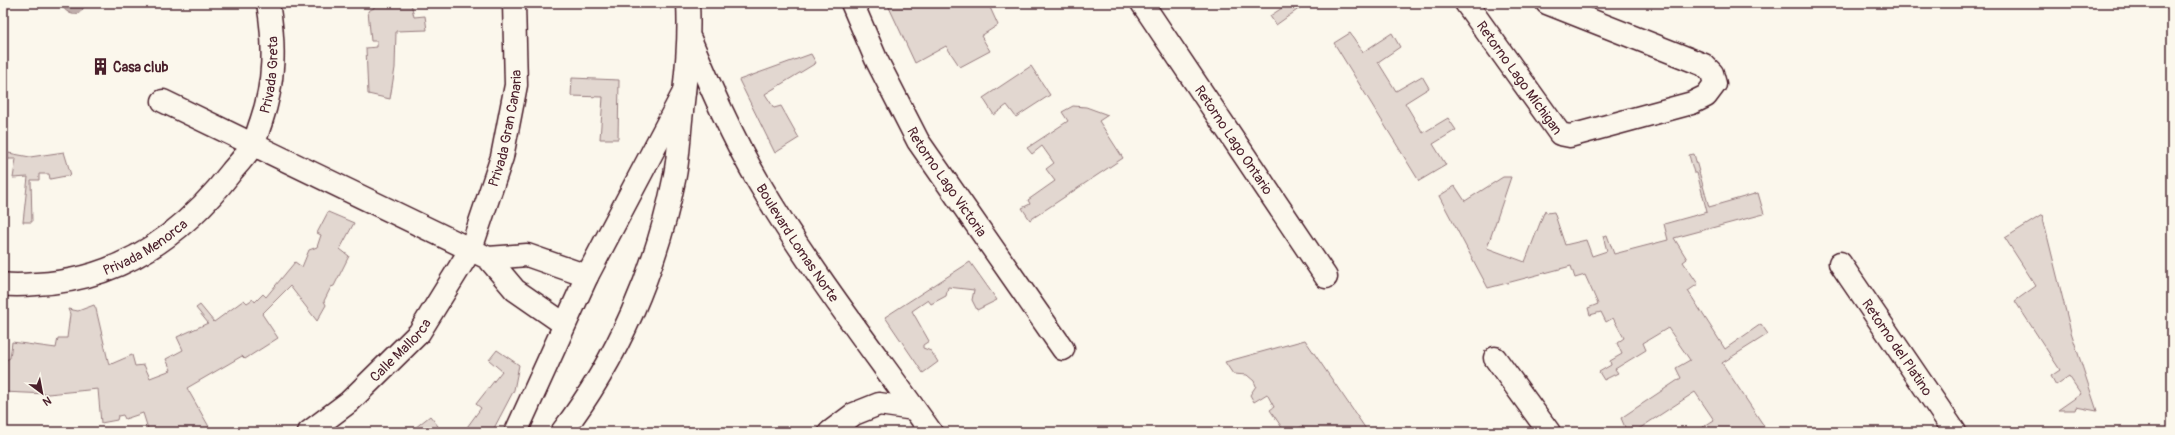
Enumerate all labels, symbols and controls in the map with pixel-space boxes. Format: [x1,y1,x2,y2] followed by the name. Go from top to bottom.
[1473,18,1566,138] street label: Retorno Lago Míchigan
[256,36,282,116] street label: Privada Greta
[90,57,110,77] building icon: Casa club
[113,59,168,76] place label: Casa club
[485,70,525,189] street label: Privada Gran Canaria
[1191,82,1277,198] street label: Retorno Lago Ontario
[903,124,990,240] street label: Retorno Lago Victoria
[752,181,842,306] street label: Boulevard Lomas Norte
[101,216,191,279] street label: Privada Menorca
[1858,296,1936,400] street label: Retorno del Platino
[366,316,435,386] street label: Calle Mallorca
[22,373,62,413] north arrow
[40,394,54,409] text: N

